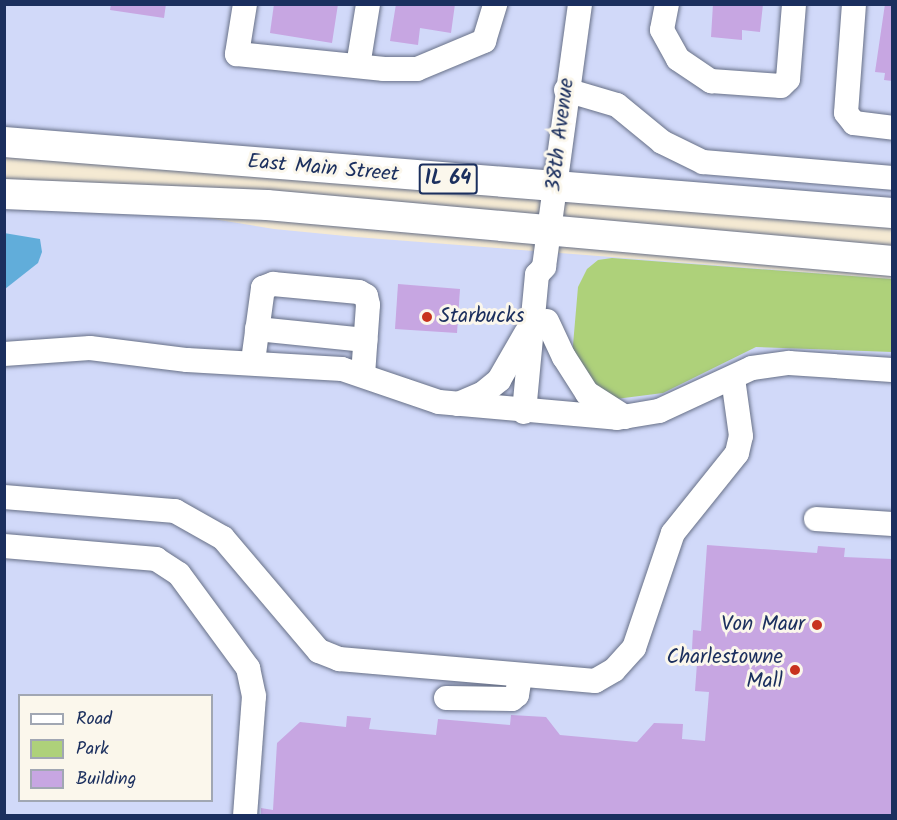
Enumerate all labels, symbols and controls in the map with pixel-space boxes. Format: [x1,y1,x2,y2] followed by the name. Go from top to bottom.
[542,77,580,193] street label: 38th Avenue
[246,150,400,188] street label: East Main Street
[418,162,478,196] road number: IL 64
[439,304,524,330] place label: Starbucks
[420,310,434,324] marker: Starbucks
[721,612,805,638] place label: Von Maur
[810,618,824,632] marker: Von Maur
[666,645,783,695] place label: Charlestowne Mall
[788,663,802,677] marker: Charlestowne Mall
[18,694,213,802] legend
[76,705,112,734] text: Road
[76,735,109,764] text: Park
[76,765,136,794] text: Building

